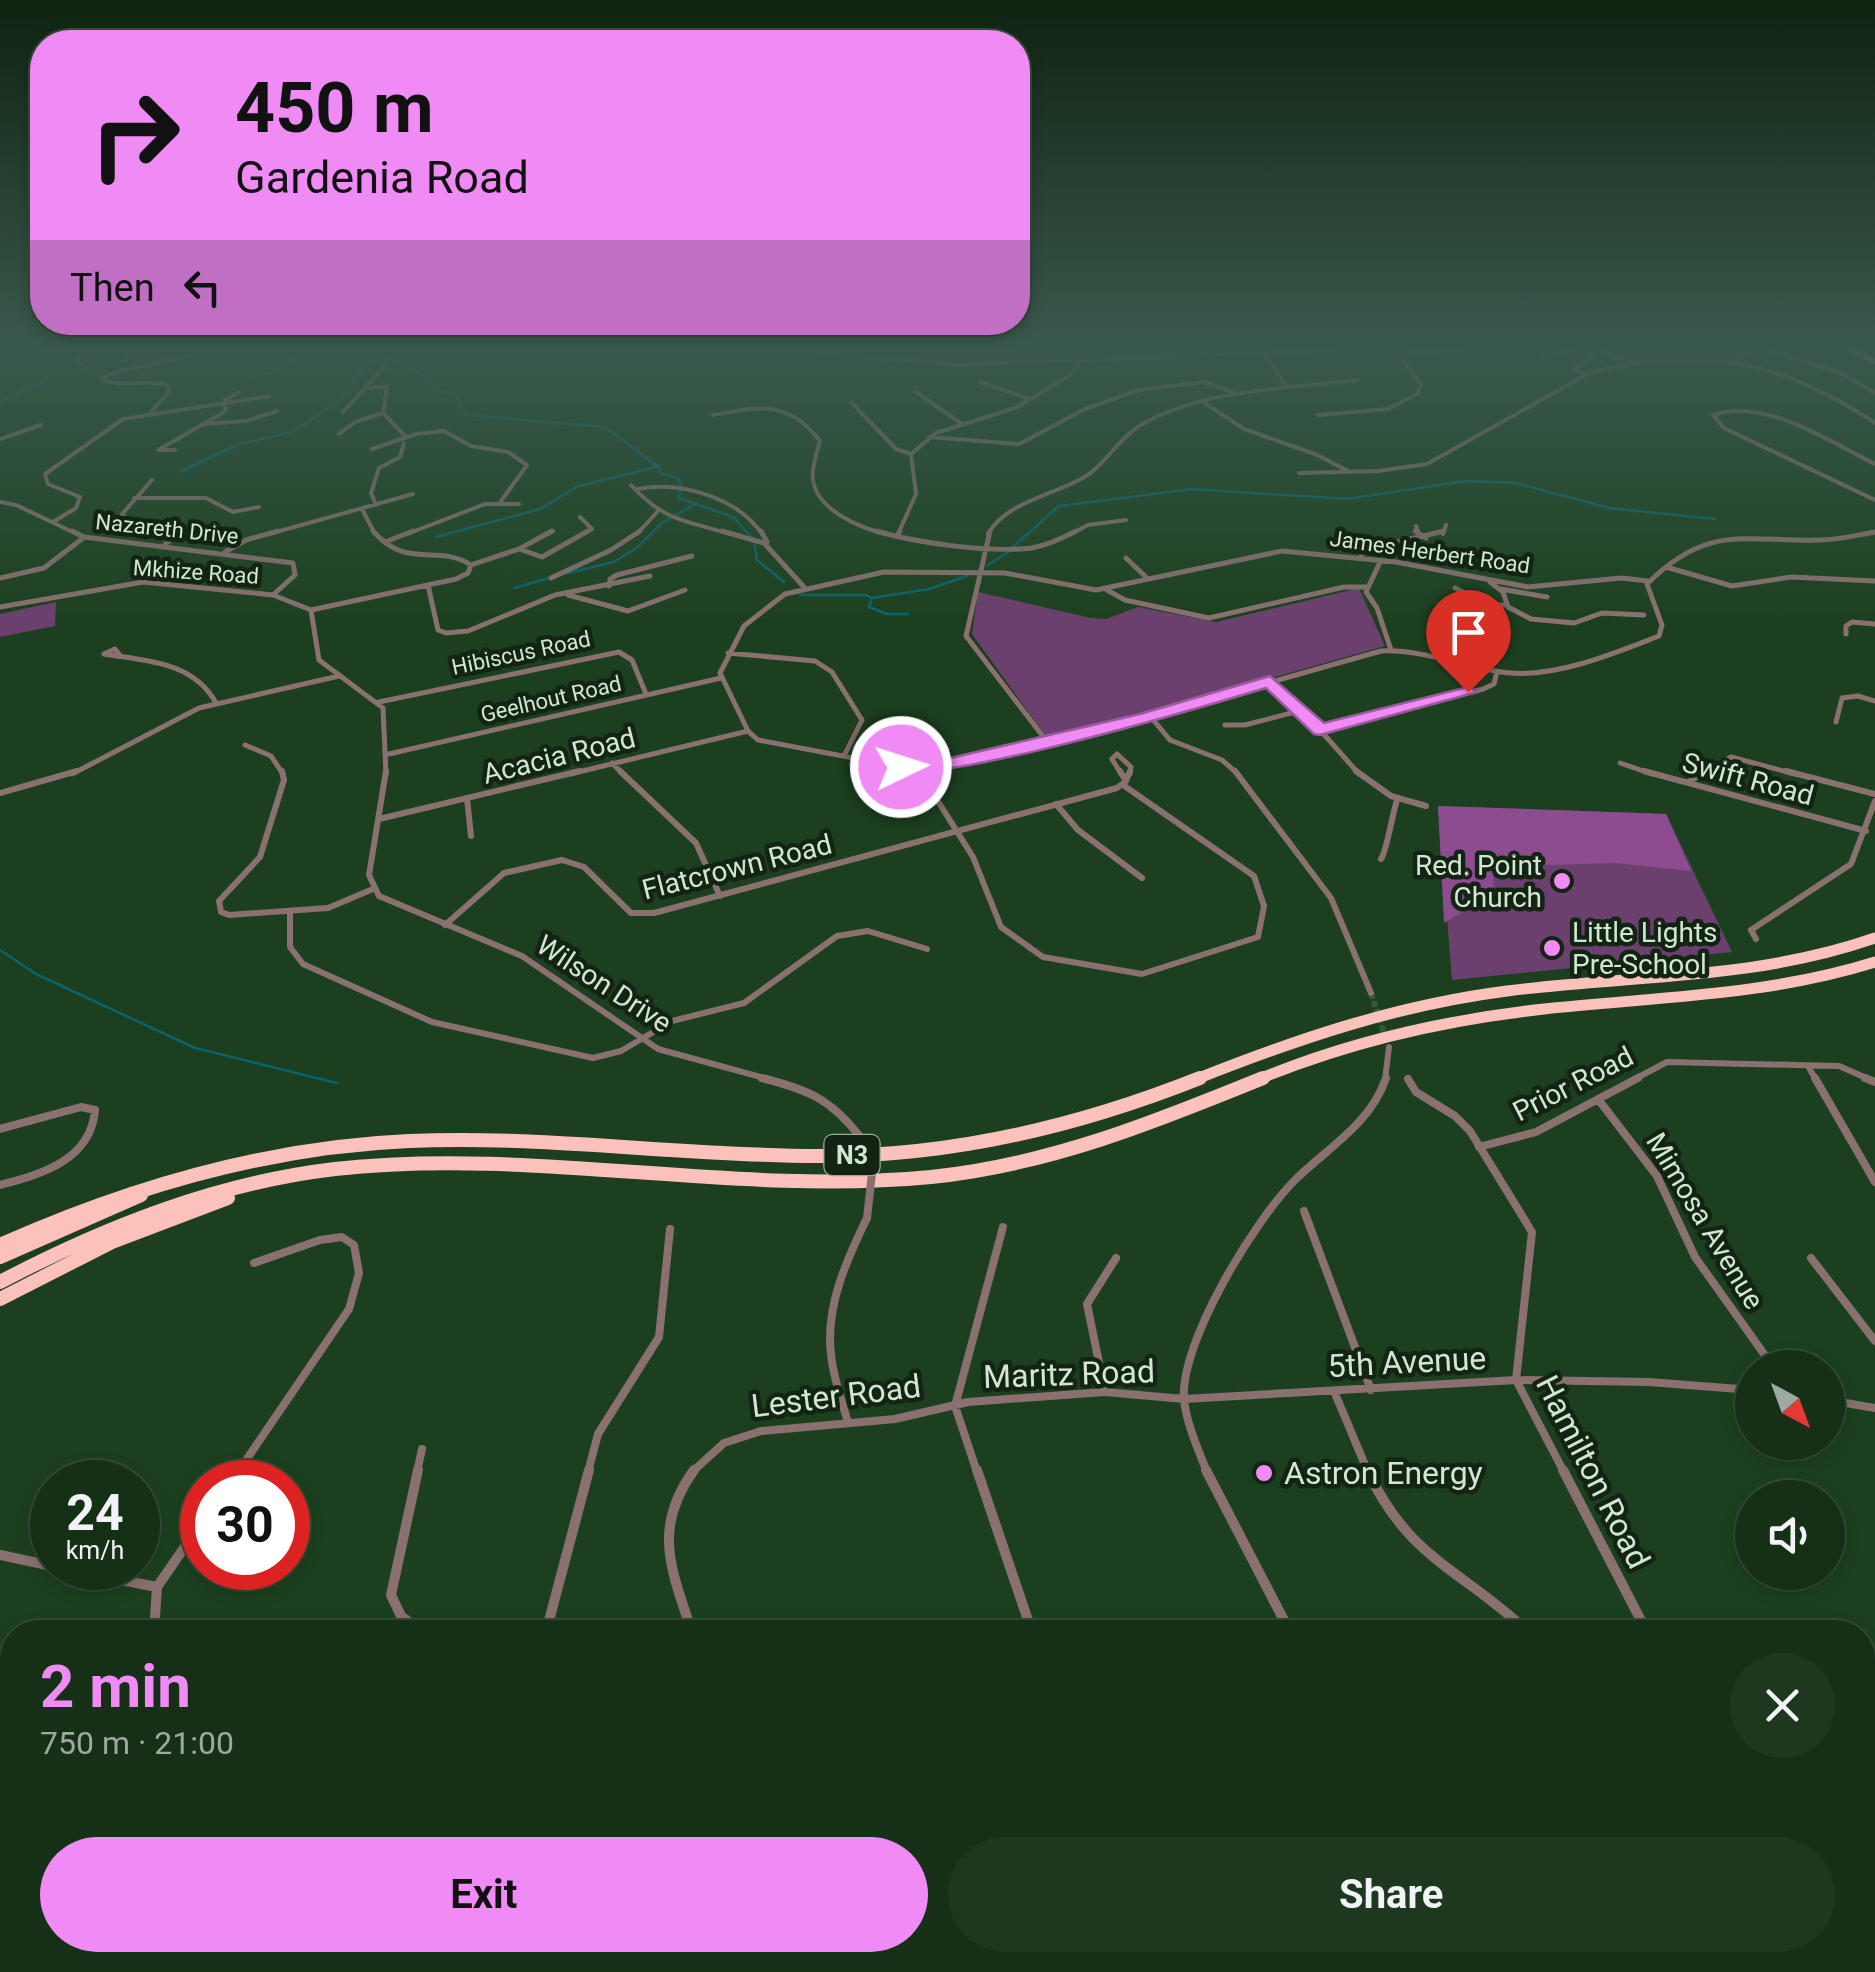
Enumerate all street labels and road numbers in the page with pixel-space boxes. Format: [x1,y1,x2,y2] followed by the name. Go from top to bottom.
[94,509,240,549] street label: Nazareth Drive
[1328,526,1532,578] street label: James Herbert Road
[132,555,260,589] street label: Mkhize Road
[449,626,593,680] street label: Hibiscus Road
[478,671,624,727] street label: Geelhout Road
[479,721,639,791] street label: Acacia Road
[1679,746,1817,812] street label: Swift Road
[639,827,835,907] street label: Flatcrown Road
[530,928,678,1040] street label: Wilson Drive
[1507,1040,1639,1128] street label: Prior Road
[1639,1127,1771,1315] street label: Mimosa Avenue
[824,1135,880,1175] road number: N3
[1327,1339,1487,1385] street label: 5th Avenue
[983,1352,1155,1396] street label: Maritz Road
[749,1367,923,1425] street label: Lester Road
[1528,1369,1658,1575] street label: Hamilton Road

